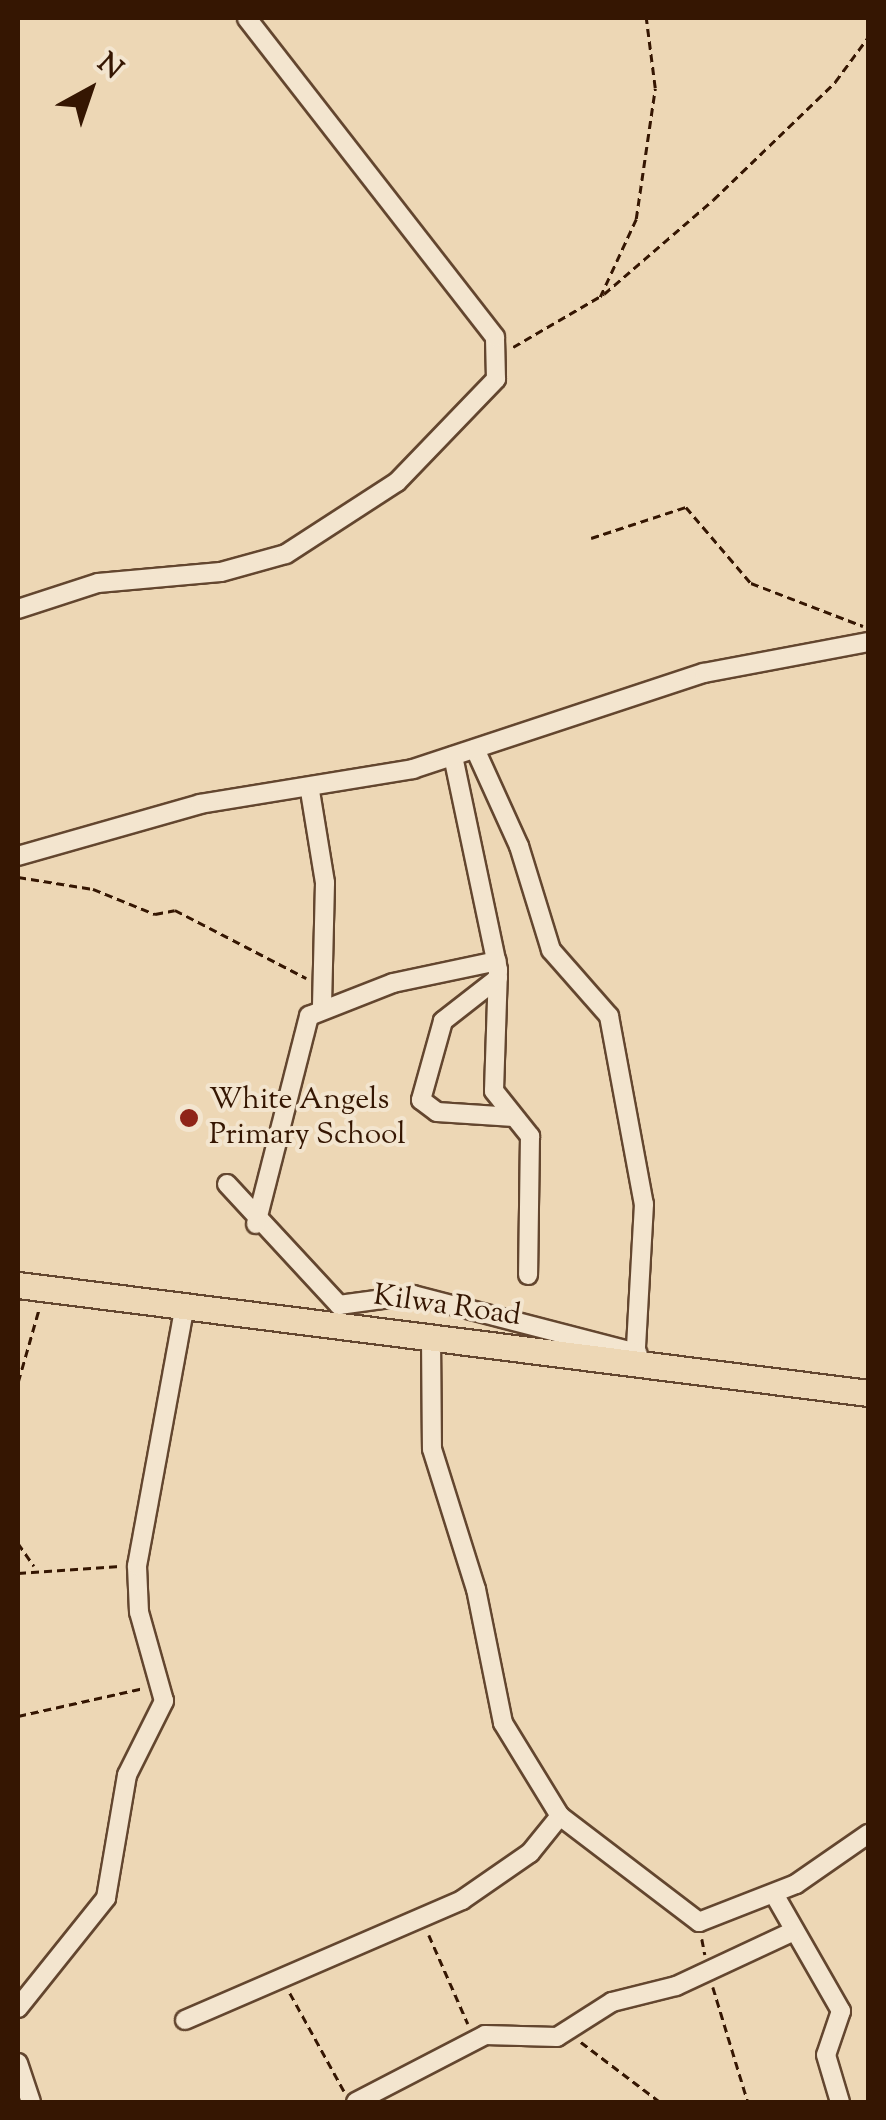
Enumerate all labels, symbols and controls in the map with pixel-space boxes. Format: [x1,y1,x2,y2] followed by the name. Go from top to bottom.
[40,40,140,140] north arrow
[88,45,131,90] text: N
[209,1083,406,1154] place label: White Angels Primary School
[178,1107,200,1129] marker: White Angels Primary School
[371,1279,523,1335] street label: Kilwa Road

